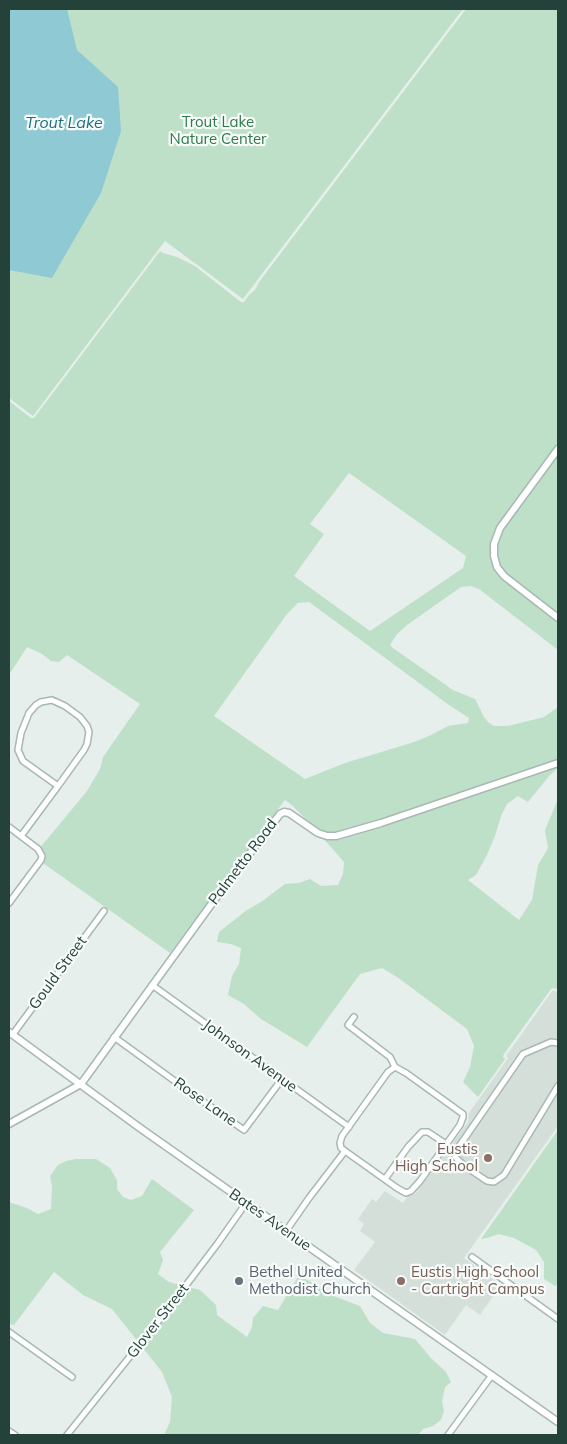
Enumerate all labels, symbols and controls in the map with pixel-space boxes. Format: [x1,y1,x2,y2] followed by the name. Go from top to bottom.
[25,113,103,133] water label: Trout Lake
[170,113,266,148] park label: Trout Lake Nature Center
[205,816,281,908] street label: Palmetto Road
[25,933,91,1013] street label: Gould Street
[199,1016,301,1096] street label: Johnson Avenue
[170,1074,240,1130] street label: Rose Lane
[395,1140,478,1175] place label: Eustis High School
[482,1152,494,1164] marker: Eustis High School
[225,1185,315,1255] street label: Bates Avenue
[249,1263,371,1298] place label: Bethel United Methodist Church
[411,1263,545,1298] place label: Eustis High School - Cartright Campus
[233,1275,245,1287] marker: Bethel United Methodist Church
[395,1275,407,1287] marker: Eustis High School - Cartright Campus
[123,1280,193,1362] street label: Glover Street

